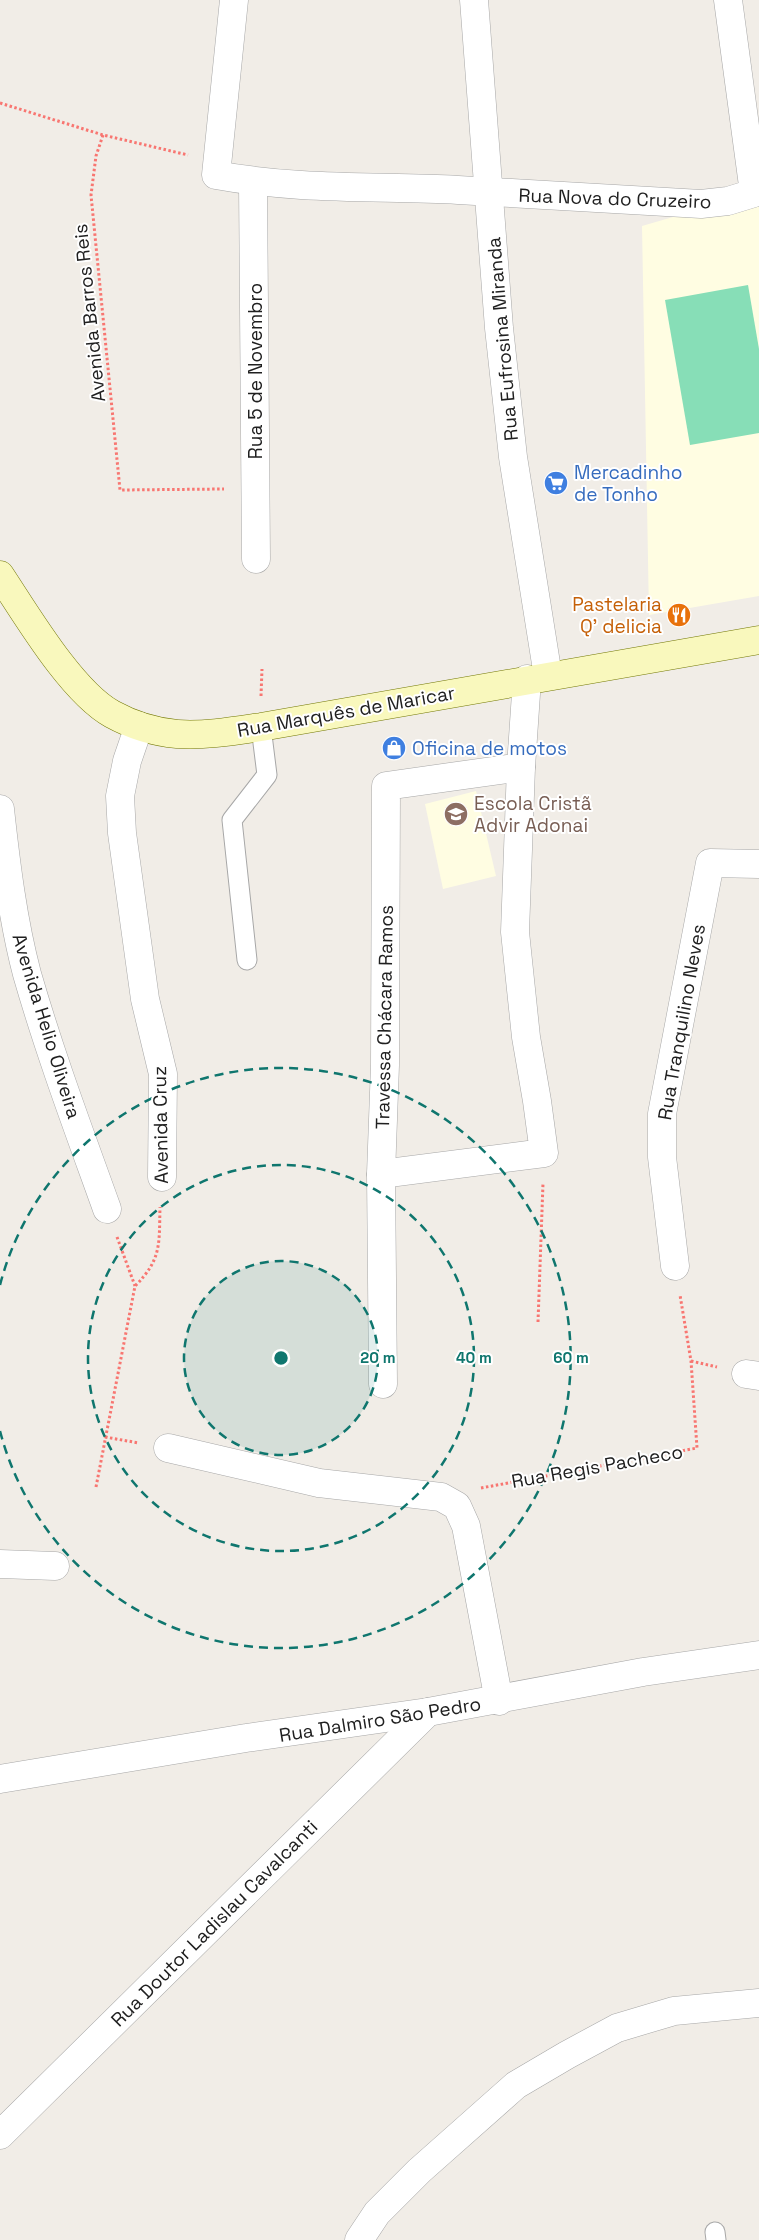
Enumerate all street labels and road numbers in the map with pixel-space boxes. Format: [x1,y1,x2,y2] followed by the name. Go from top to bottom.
[518,183,712,214] street label: Rua Nova do Cruzeiro
[68,223,111,403] street label: Avenida Barros Reis
[481,236,524,442] street label: Rua Eufrosina Miranda
[243,283,268,459] street label: Rua 5 de Novembro
[235,680,457,743] street label: Rua Marquês de Maricar
[370,905,399,1129] street label: Travessa Chácara Ramos
[652,922,711,1122] street label: Rua Tranquilino Neves
[6,931,87,1122] street label: Avenida Helio Oliveira
[147,1066,174,1184] street label: Avenida Cruz
[509,1439,685,1494] street label: Rua Regis Pacheco
[277,1691,483,1748] street label: Rua Dalmiro São Pedro
[106,1815,323,2032] street label: Rua Doutor Ladislau Cavalcanti

